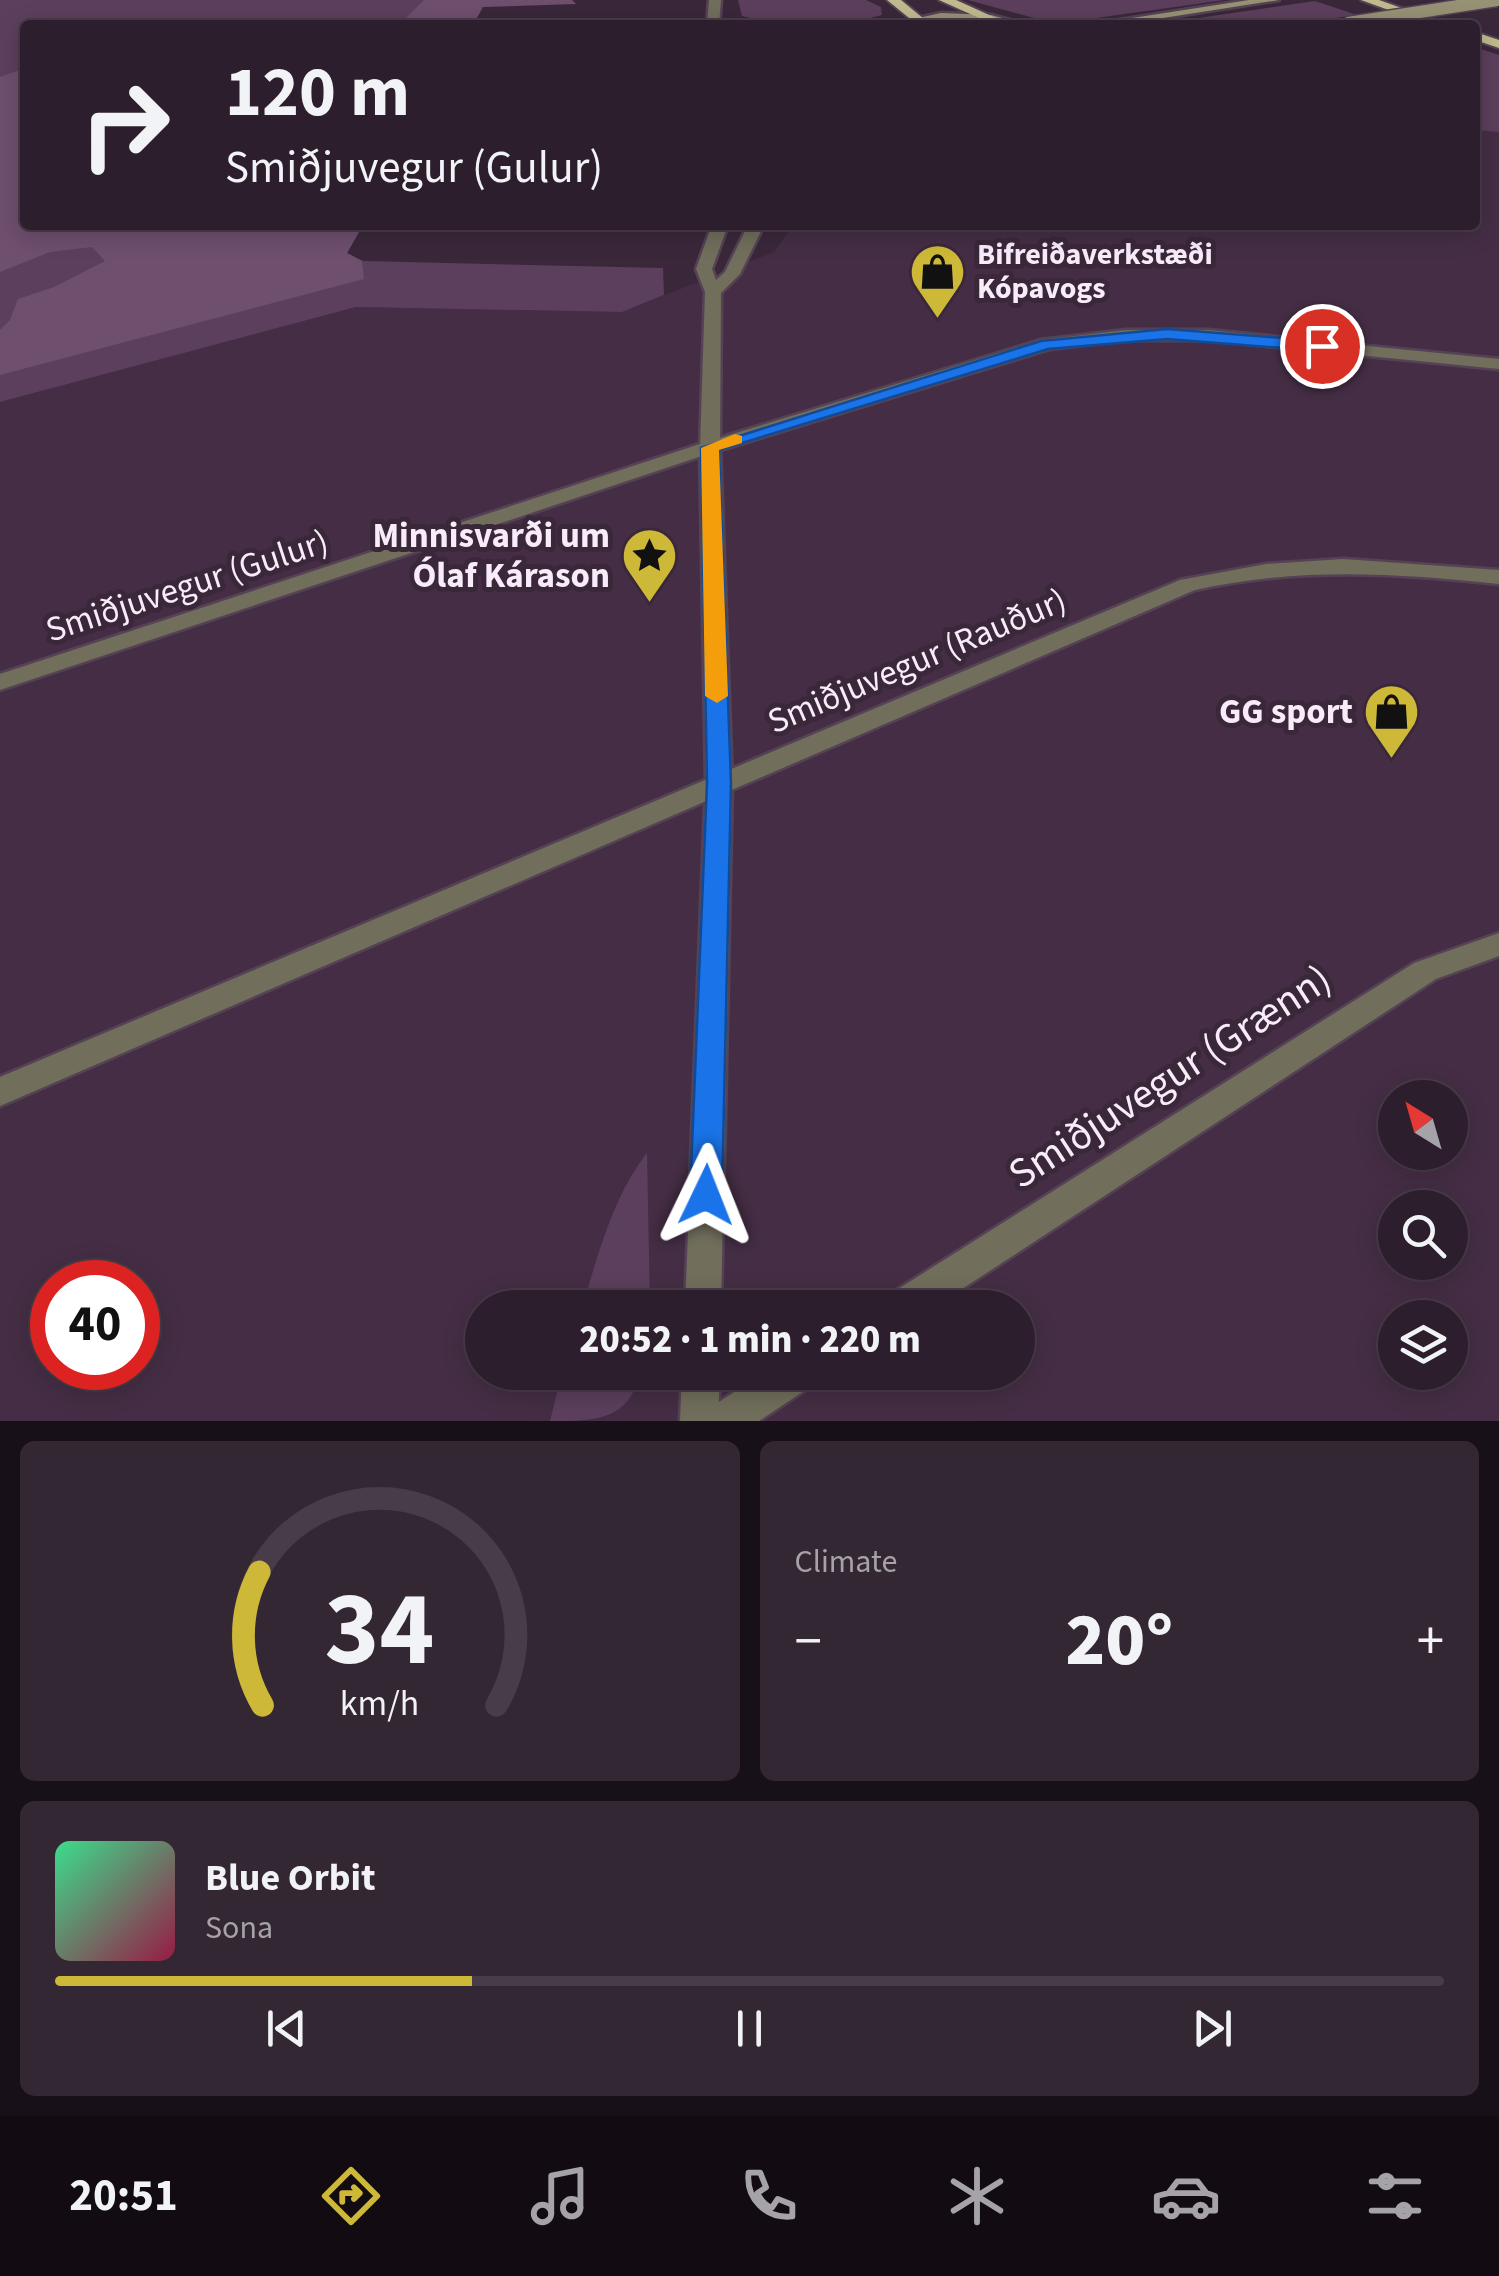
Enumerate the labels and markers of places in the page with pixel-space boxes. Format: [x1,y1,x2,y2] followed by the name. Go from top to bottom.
[977,233,1213,310] place label: Bifreiðaverkstæði Kópavogs
[908,241,968,320] shop icon: Bifreiðaverkstæði Kópavogs
[1280,304,1365,389] pin
[372,511,610,601] place label: Minnisvarði um Ólaf Kárason
[619,526,679,605] place icon: Minnisvarði um Ólaf Kárason
[1362,682,1422,761] shop icon: GG sport
[1219,687,1353,737] place label: GG sport

